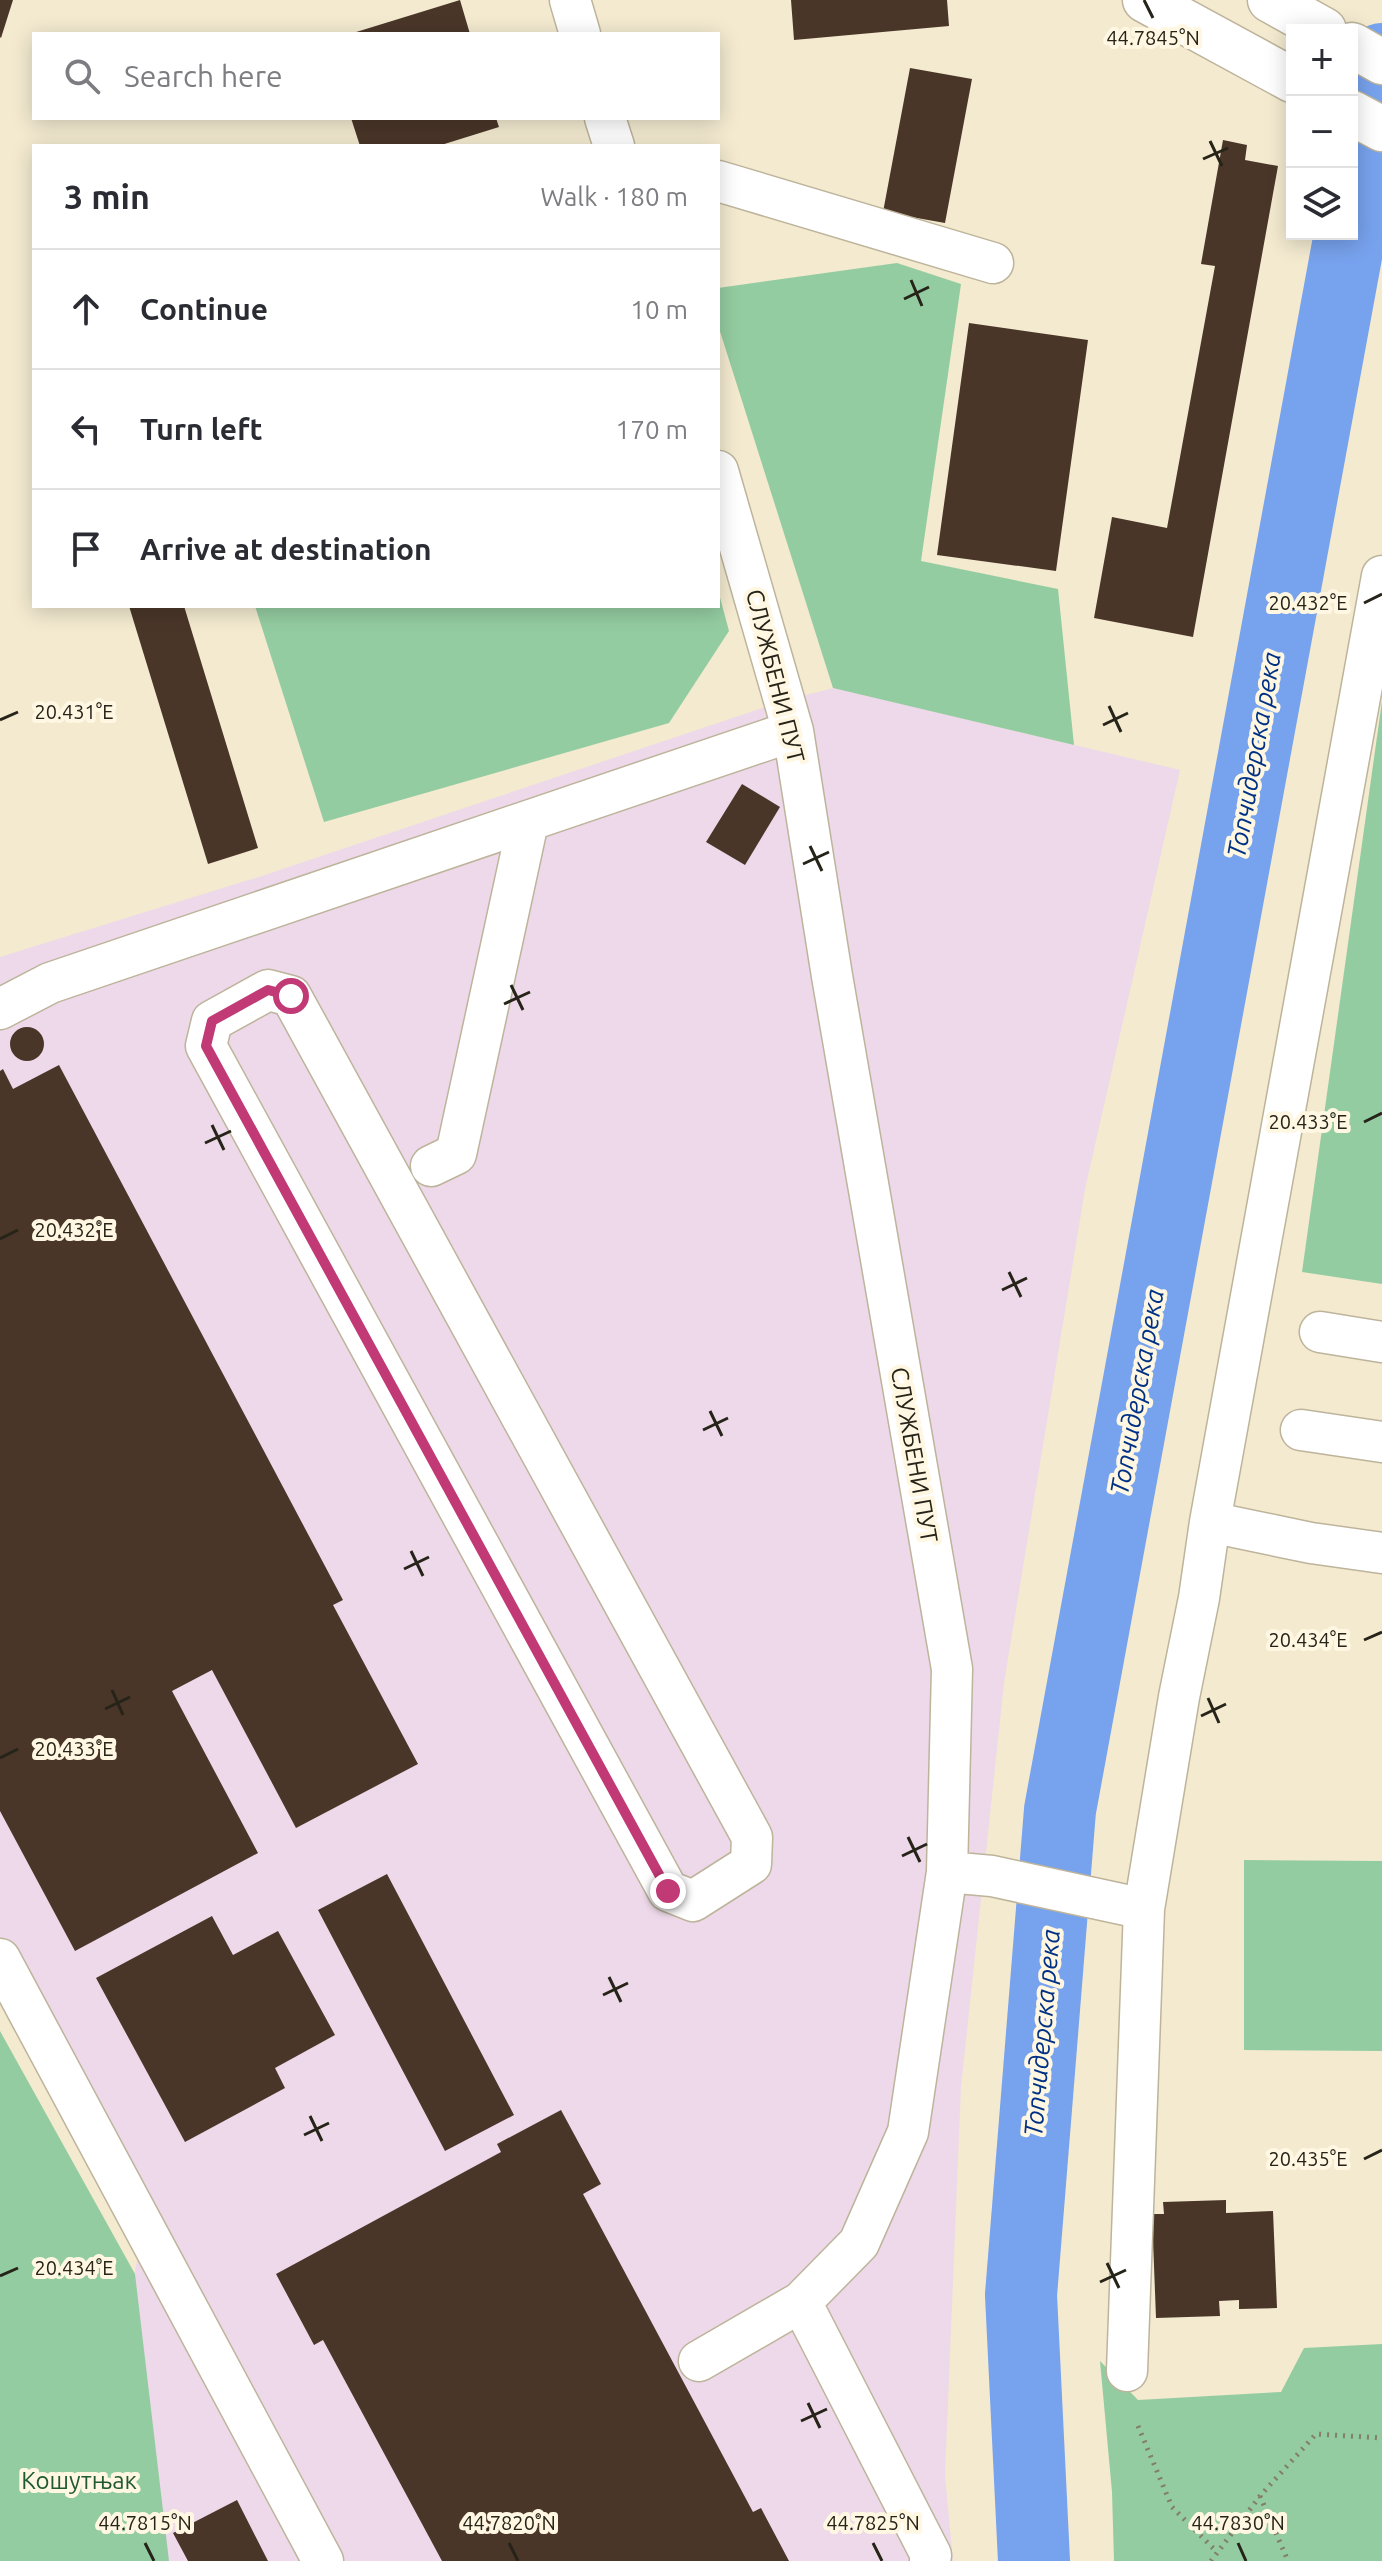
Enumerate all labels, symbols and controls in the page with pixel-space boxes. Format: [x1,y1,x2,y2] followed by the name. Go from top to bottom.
[1286,24,1358,240] map controls
[1286,24,1358,96] button: +
[1106,26,1200,49] text: 44.7845°N
[32,32,720,120] search box
[60,54,104,98] icon: search
[124,59,283,93] text: Search here
[1286,96,1358,168] button: −
[1286,168,1358,240] button: layers
[64,177,150,215] text: 3 min
[540,182,688,211] text: Walk · 180 m
[64,287,108,331] icon: ahead
[140,292,268,326] text: Continue
[630,295,688,324] text: 10 m
[64,407,108,451] icon: left
[140,412,262,446] text: Turn left
[616,415,688,444] text: 170 m
[64,527,108,571] icon: arrive
[140,532,432,566] text: Arrive at destination
[741,586,810,765] street label: СЛУЖБЕНИ ПУТ
[1269,591,1348,614] text: 20.432°E
[1221,650,1286,860] water label: Топчидерска река
[35,700,114,723] text: 20.431°E
[273,978,309,1014] route start
[1269,1110,1348,1133] text: 20.433°E
[35,1218,114,1241] text: 20.432°E
[1104,1287,1169,1497] water label: Топчидерска река
[886,1365,943,1545] street label: СЛУЖБЕНИ ПУТ
[1269,1628,1348,1651] text: 20.434°E
[35,1737,114,1760] text: 20.433°E
[650,1873,686,1909] route end
[1018,1928,1065,2138] water label: Топчидерска река
[1269,2147,1348,2170] text: 20.435°E
[35,2256,114,2279] text: 20.434°E
[21,2467,137,2494] park label: Кошутњак
[98,2511,192,2534] text: 44.7815°N
[462,2511,556,2534] text: 44.7820°N
[826,2511,920,2534] text: 44.7825°N
[1191,2511,1285,2534] text: 44.7830°N

